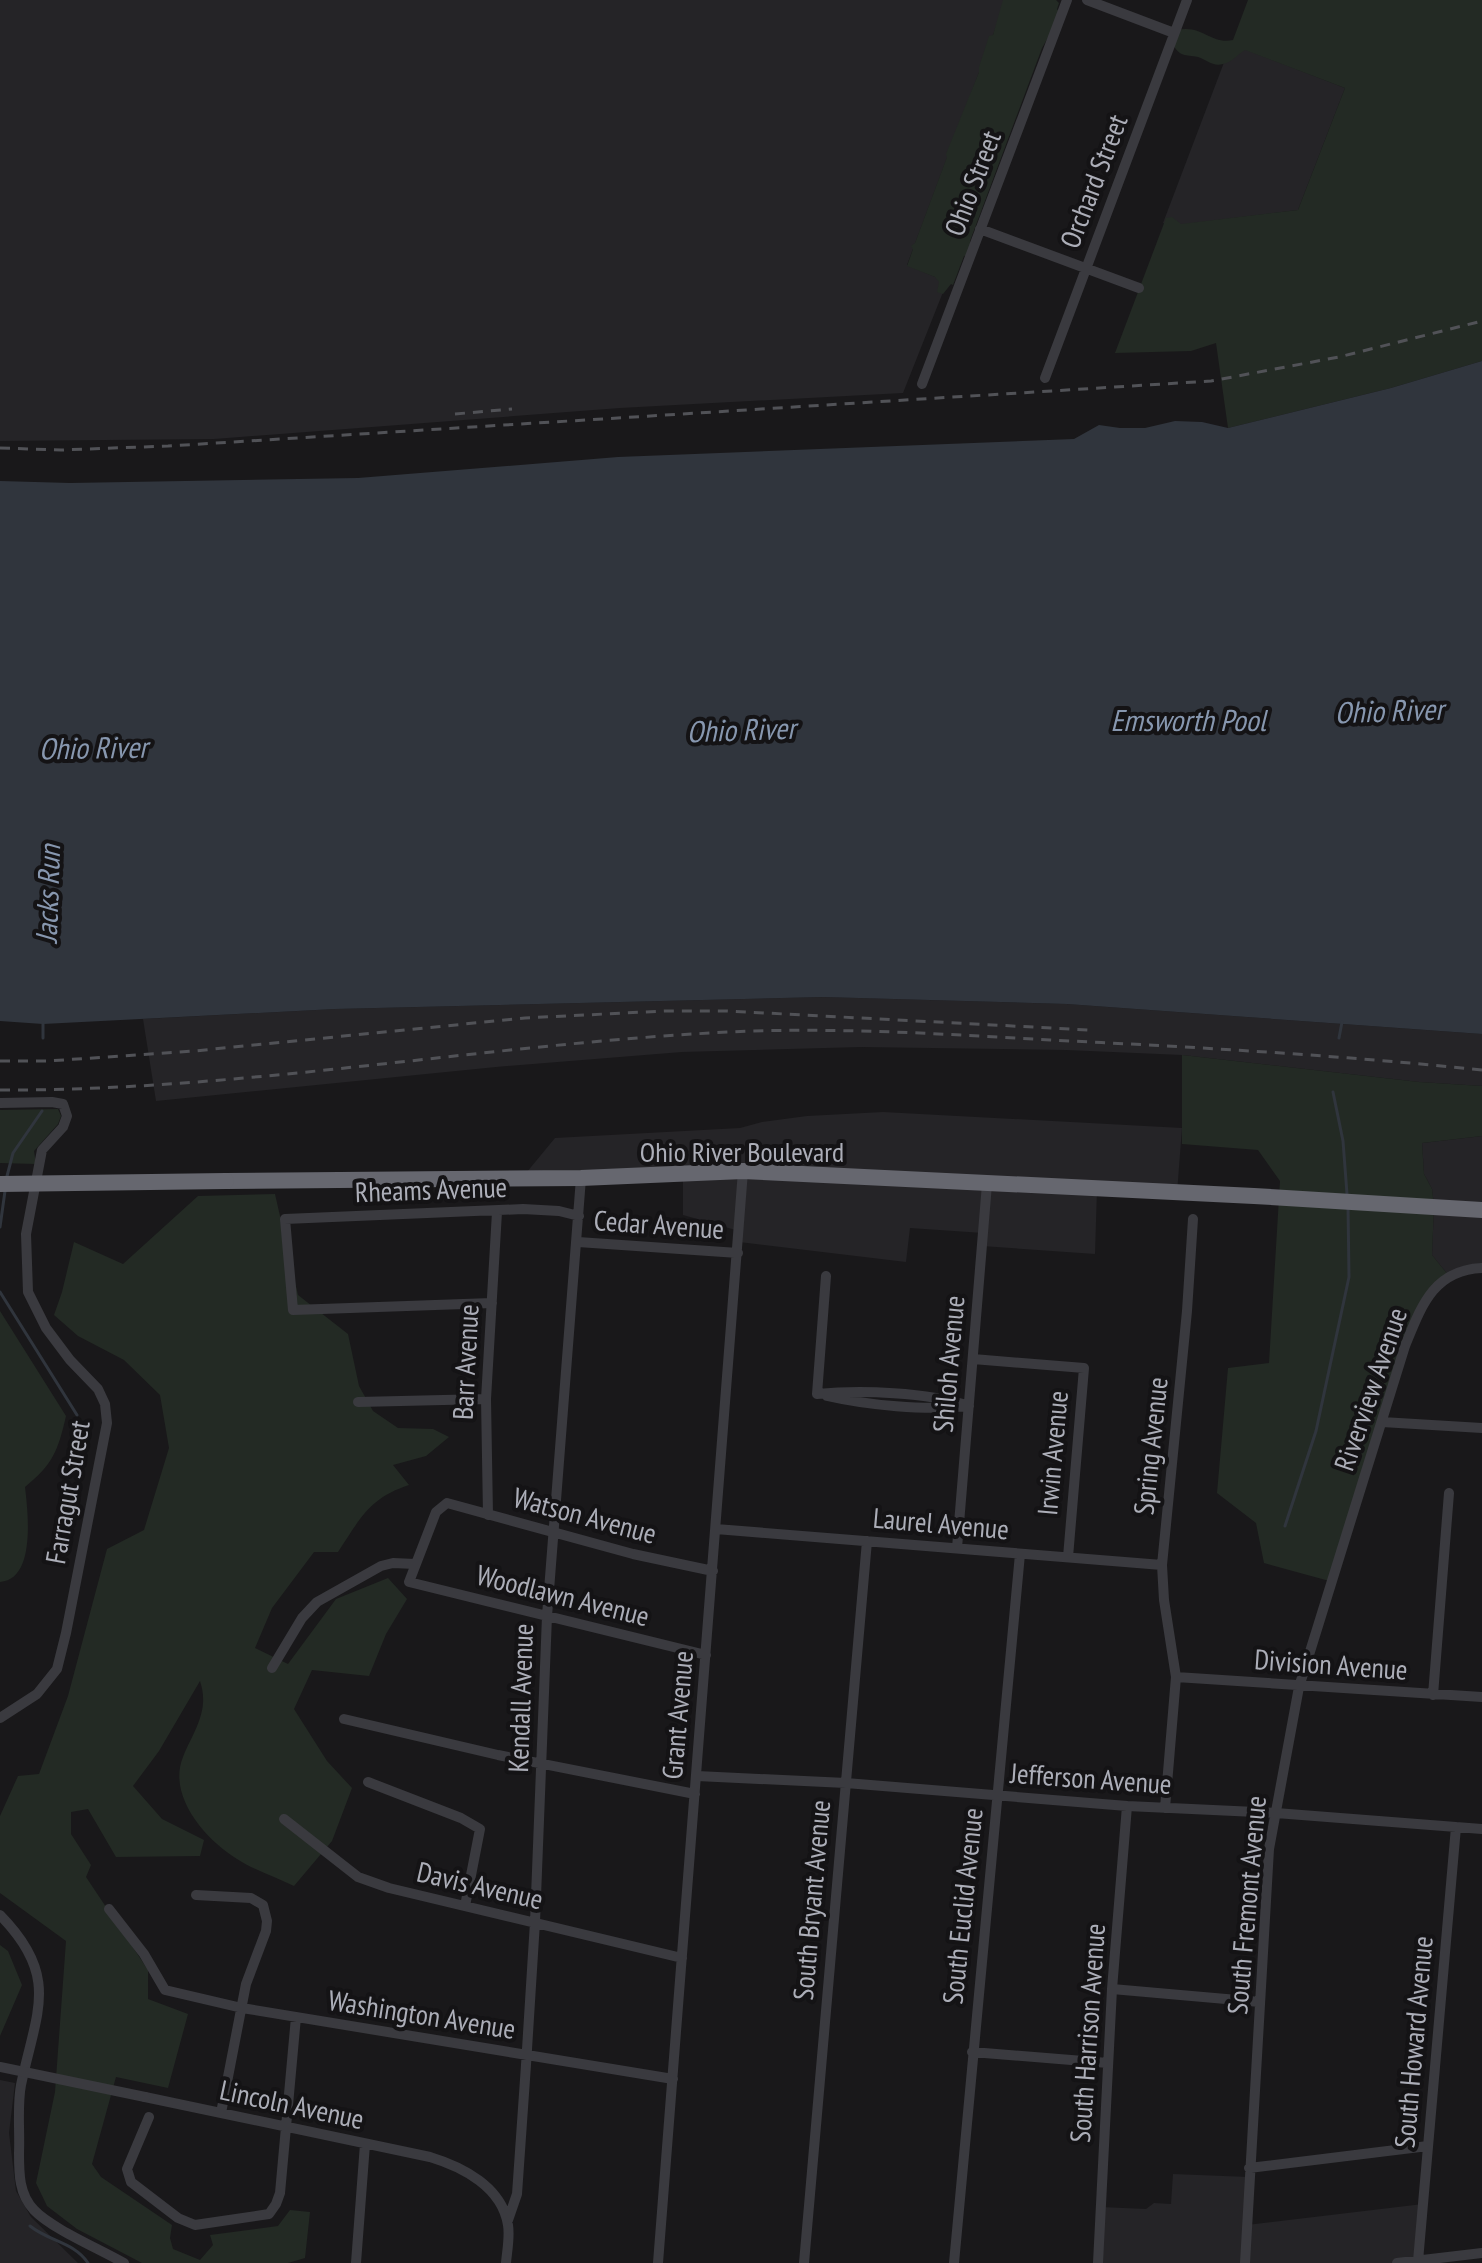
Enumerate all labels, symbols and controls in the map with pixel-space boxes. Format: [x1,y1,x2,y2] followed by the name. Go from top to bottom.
[1051,109,1136,253] street label: Orchard Street
[935,125,1009,241] street label: Ohio Street
[1334,688,1448,731] water label: Ohio River
[1110,700,1269,739] water label: Emsworth Pool
[686,707,800,750] water label: Ohio River
[38,726,151,767] water label: Ohio River
[26,842,68,945] water label: Jacks Run
[640,1133,844,1170] street label: Ohio River Boulevard
[354,1168,508,1210] street label: Rheams Avenue
[593,1201,725,1247] street label: Cedar Avenue
[924,1294,972,1434] street label: Shiloh Avenue
[443,1303,487,1421] street label: Barr Avenue
[1325,1303,1415,1475] street label: Riverview Avenue
[1124,1375,1176,1517] street label: Spring Avenue
[1028,1389,1076,1517] street label: Irwin Avenue
[36,1417,98,1567] street label: Farragut Street
[509,1478,661,1552] street label: Watson Avenue
[871,1499,1011,1547] street label: Laurel Avenue
[473,1556,653,1634] street label: Woodlawn Avenue
[499,1623,541,1773] street label: Kendall Avenue
[1253,1640,1409,1688] street label: Division Avenue
[653,1649,701,1781] street label: Grant Avenue
[1008,1754,1173,1802] street label: Jefferson Avenue
[1218,1794,1274,2016] street label: South Fremont Avenue
[784,1798,838,2002] street label: South Bryant Avenue
[933,1806,991,2006] street label: South Euclid Avenue
[413,1853,547,1917] street label: Davis Avenue
[1061,1922,1113,2144] street label: South Harrison Avenue
[1385,1935,1441,2149] street label: South Howard Avenue
[326,1981,518,2047] street label: Washington Avenue
[217,2071,367,2137] street label: Lincoln Avenue

